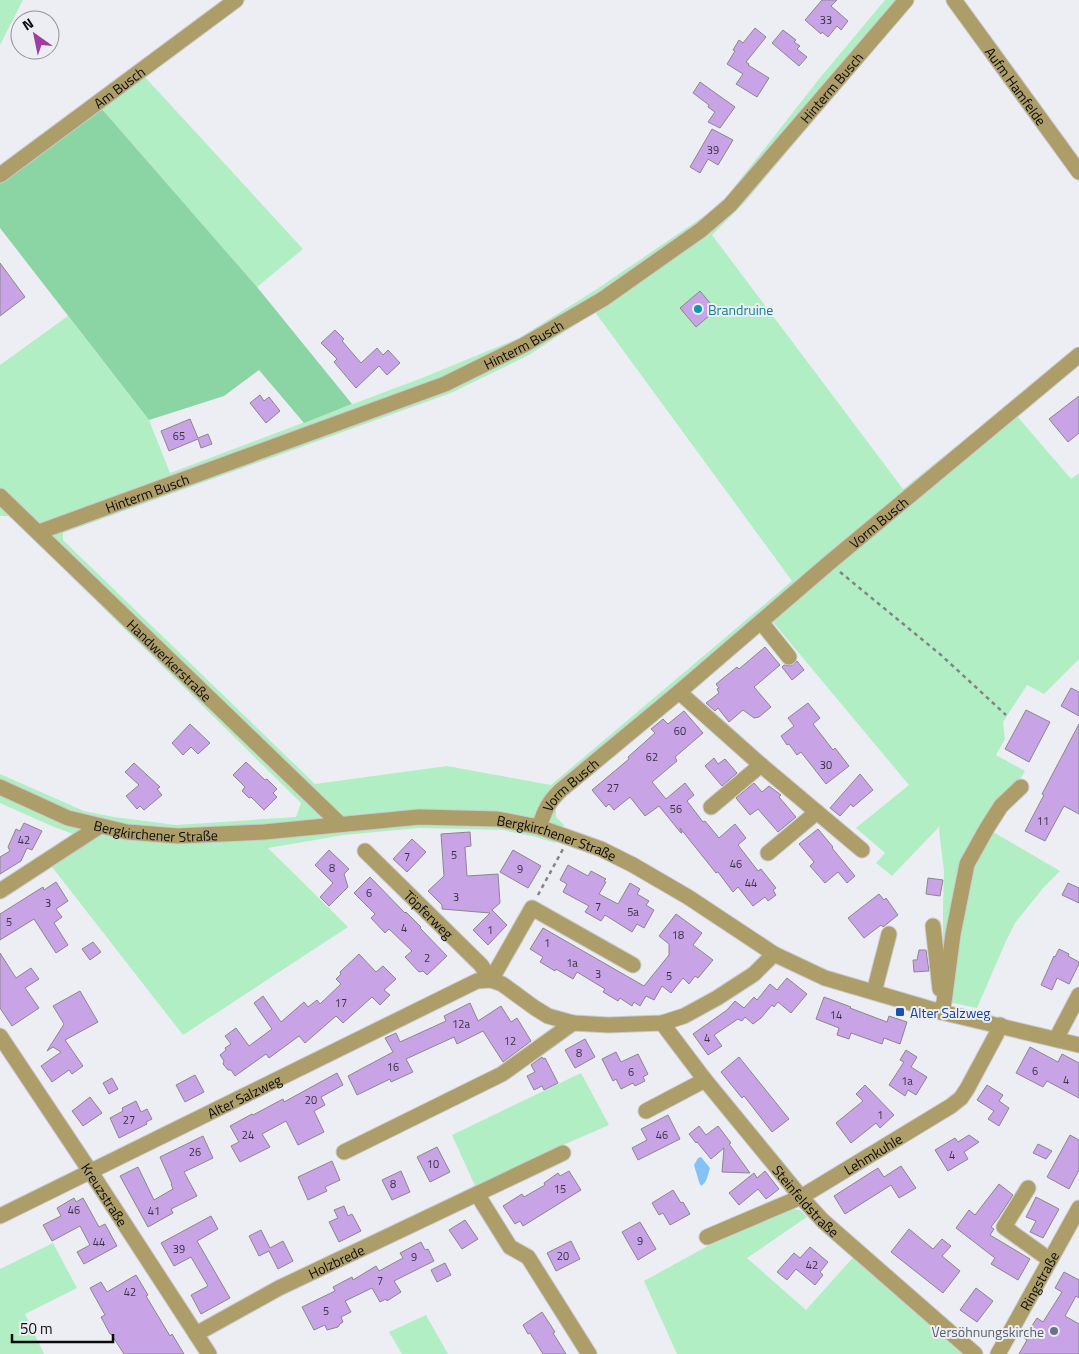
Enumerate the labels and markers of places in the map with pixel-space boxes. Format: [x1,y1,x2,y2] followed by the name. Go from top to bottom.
[708,299,773,320] place label: Brandruine
[692,303,704,315] marker: Brandruine
[910,1002,991,1023] place label: Alter Salzweg
[894,1006,906,1018] marker: Alter Salzweg
[932,1321,1044,1342] place label: Versöhnungskirche
[1048,1325,1060,1337] marker: Versöhnungskirche

